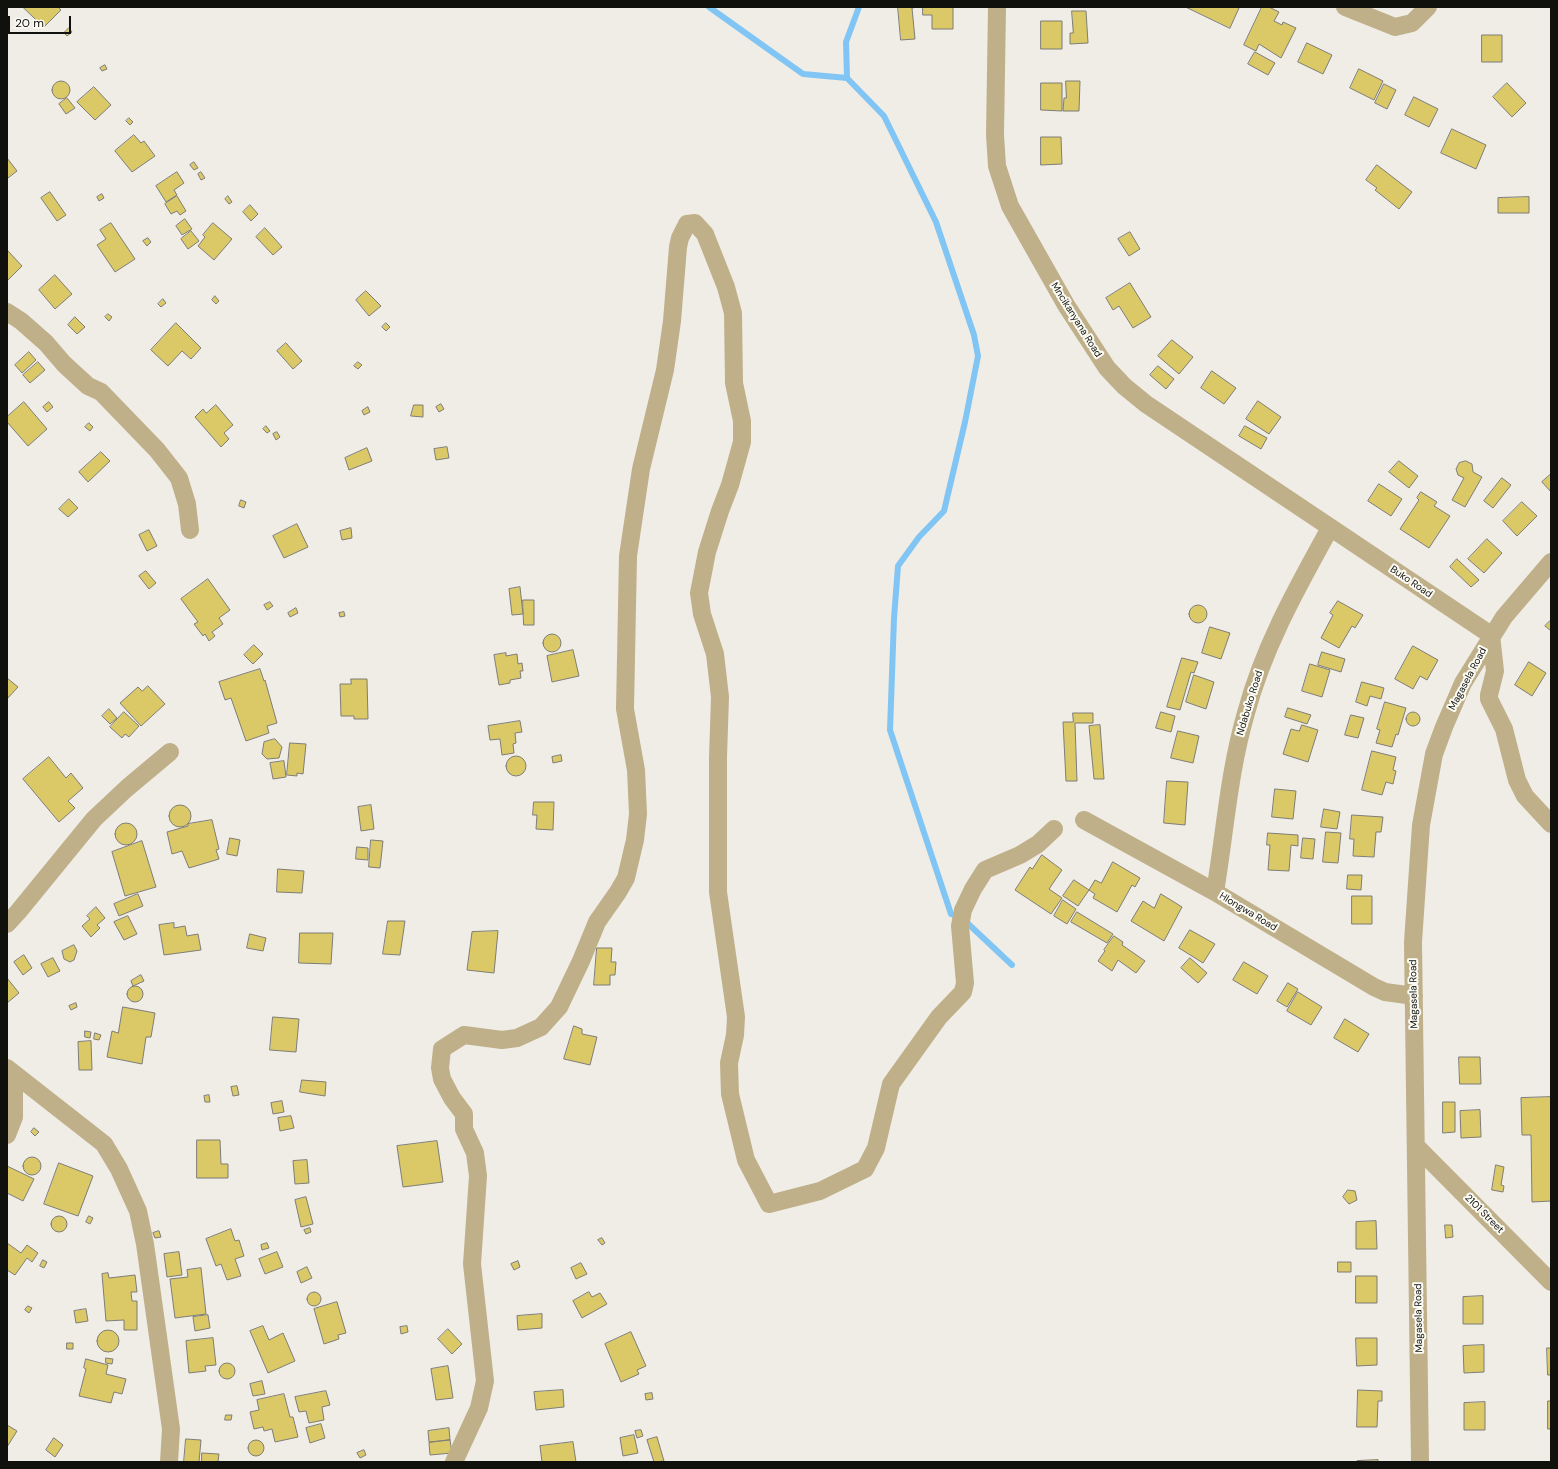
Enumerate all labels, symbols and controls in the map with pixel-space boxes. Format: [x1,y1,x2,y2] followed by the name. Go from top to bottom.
[10,8,73,34] scale bar
[15,15,44,31] text: 20 m
[1048,280,1104,360] street label: Mncikanyana Road
[1388,564,1434,600] street label: Buko Road
[1446,646,1490,712] street label: Magasela Road
[1234,669,1266,737] street label: Ndabuko Road
[1217,890,1279,934] street label: Hlongwa Road
[1407,959,1421,1029] street label: Magasela Road
[1462,1192,1506,1236] street label: 2101 Street
[1412,1283,1426,1353] street label: Magasela Road

